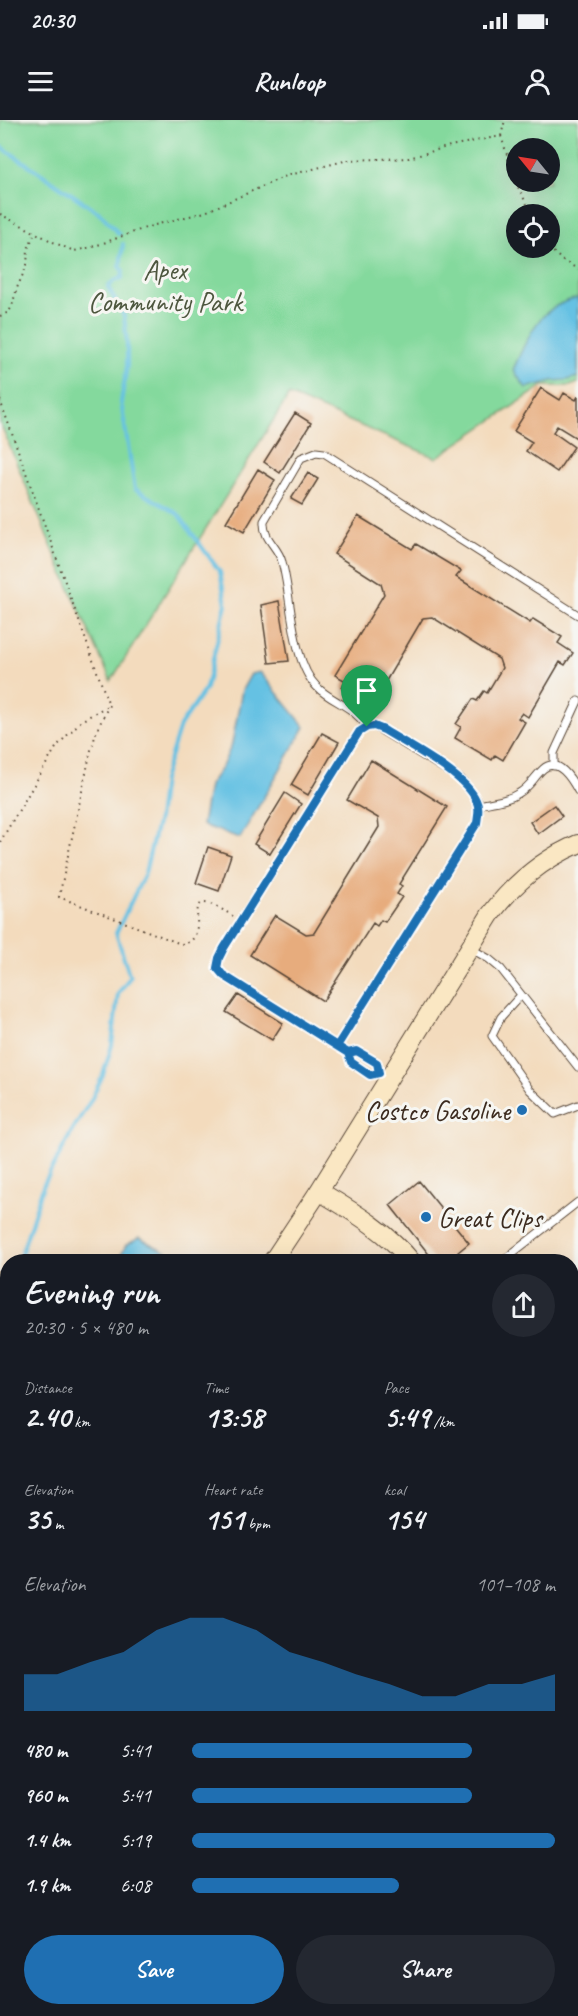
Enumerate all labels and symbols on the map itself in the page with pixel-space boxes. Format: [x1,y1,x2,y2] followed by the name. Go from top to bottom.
[506,138,560,192] north arrow
[88,252,245,319] park label: Apex Community Park
[341,665,392,727] pin
[365,1093,512,1128] place label: Costco Gasoline
[515,1103,529,1117] marker: Costco Gasoline
[438,1200,544,1235] place label: Great Clips
[419,1210,433,1224] marker: Great Clips

